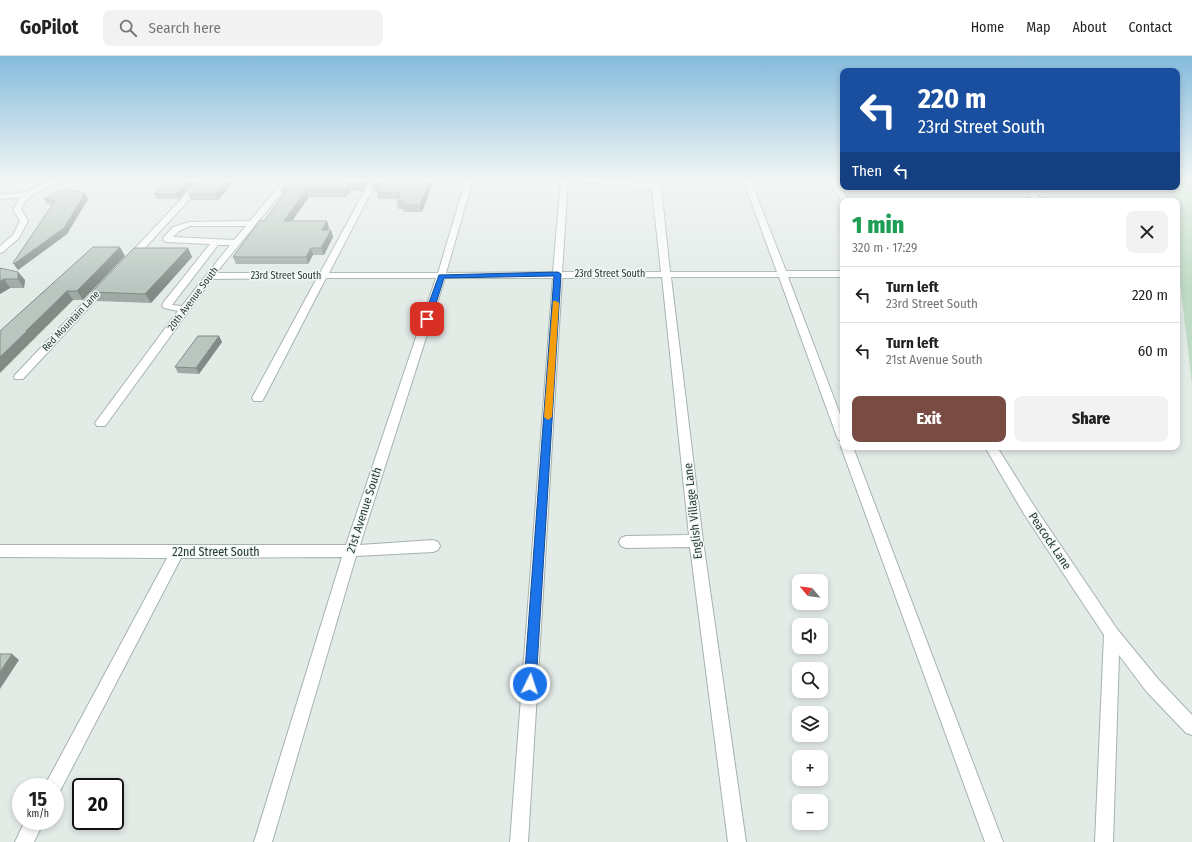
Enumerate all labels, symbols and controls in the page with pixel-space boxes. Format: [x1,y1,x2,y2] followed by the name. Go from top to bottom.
[103,10,383,46] search box
[20,16,79,39] text: GoPilot
[117,17,139,39] icon: search
[149,19,221,37] text: Search here
[971,19,1004,36] text: Home
[1026,19,1050,36] text: Map
[1072,19,1107,36] text: About
[1129,19,1172,36] text: Contact
[918,82,986,115] text: 220 m
[852,84,904,136] icon: left
[918,116,1045,138] text: 23rd Street South
[890,160,912,182] icon: left
[852,162,882,180] text: Then
[852,211,904,239] text: 1 min
[1126,211,1168,253] button: close
[852,240,917,255] text: 320 m · 17:29
[165,265,221,333] street label: 20th Avenue South
[575,268,645,280] street label: 23rd Street South
[251,270,321,282] street label: 23rd Street South
[886,278,939,296] text: Turn left
[852,284,874,306] icon: left
[1132,286,1168,304] text: 220 m
[40,288,102,354] street label: Red Mountain Lane
[886,296,978,311] text: 23rd Street South
[410,302,444,336] pin
[416,308,438,330] icon: arrive
[886,334,939,352] text: Turn left
[852,340,874,362] icon: left
[1138,342,1168,360] text: 60 m
[886,352,983,367] text: 21st Avenue South
[852,396,1006,442] button: Exit
[1014,396,1168,442] button: Share
[681,462,705,560] street label: English Village Lane
[344,465,384,555] street label: 21st Avenue South
[1026,510,1074,572] street label: Peacock Lane
[172,545,260,559] street label: 22nd Street South
[792,574,828,610] north arrow
[792,574,828,830] map controls
[792,618,828,654] button: sound
[792,662,828,698] button: search
[509,663,551,705] position arrow
[792,706,828,742] button: layers
[792,750,828,786] button: +
[72,778,124,830] speed limit sign: 20
[29,787,47,811] text: 15
[792,794,828,830] button: −
[27,808,49,820] text: km/h

